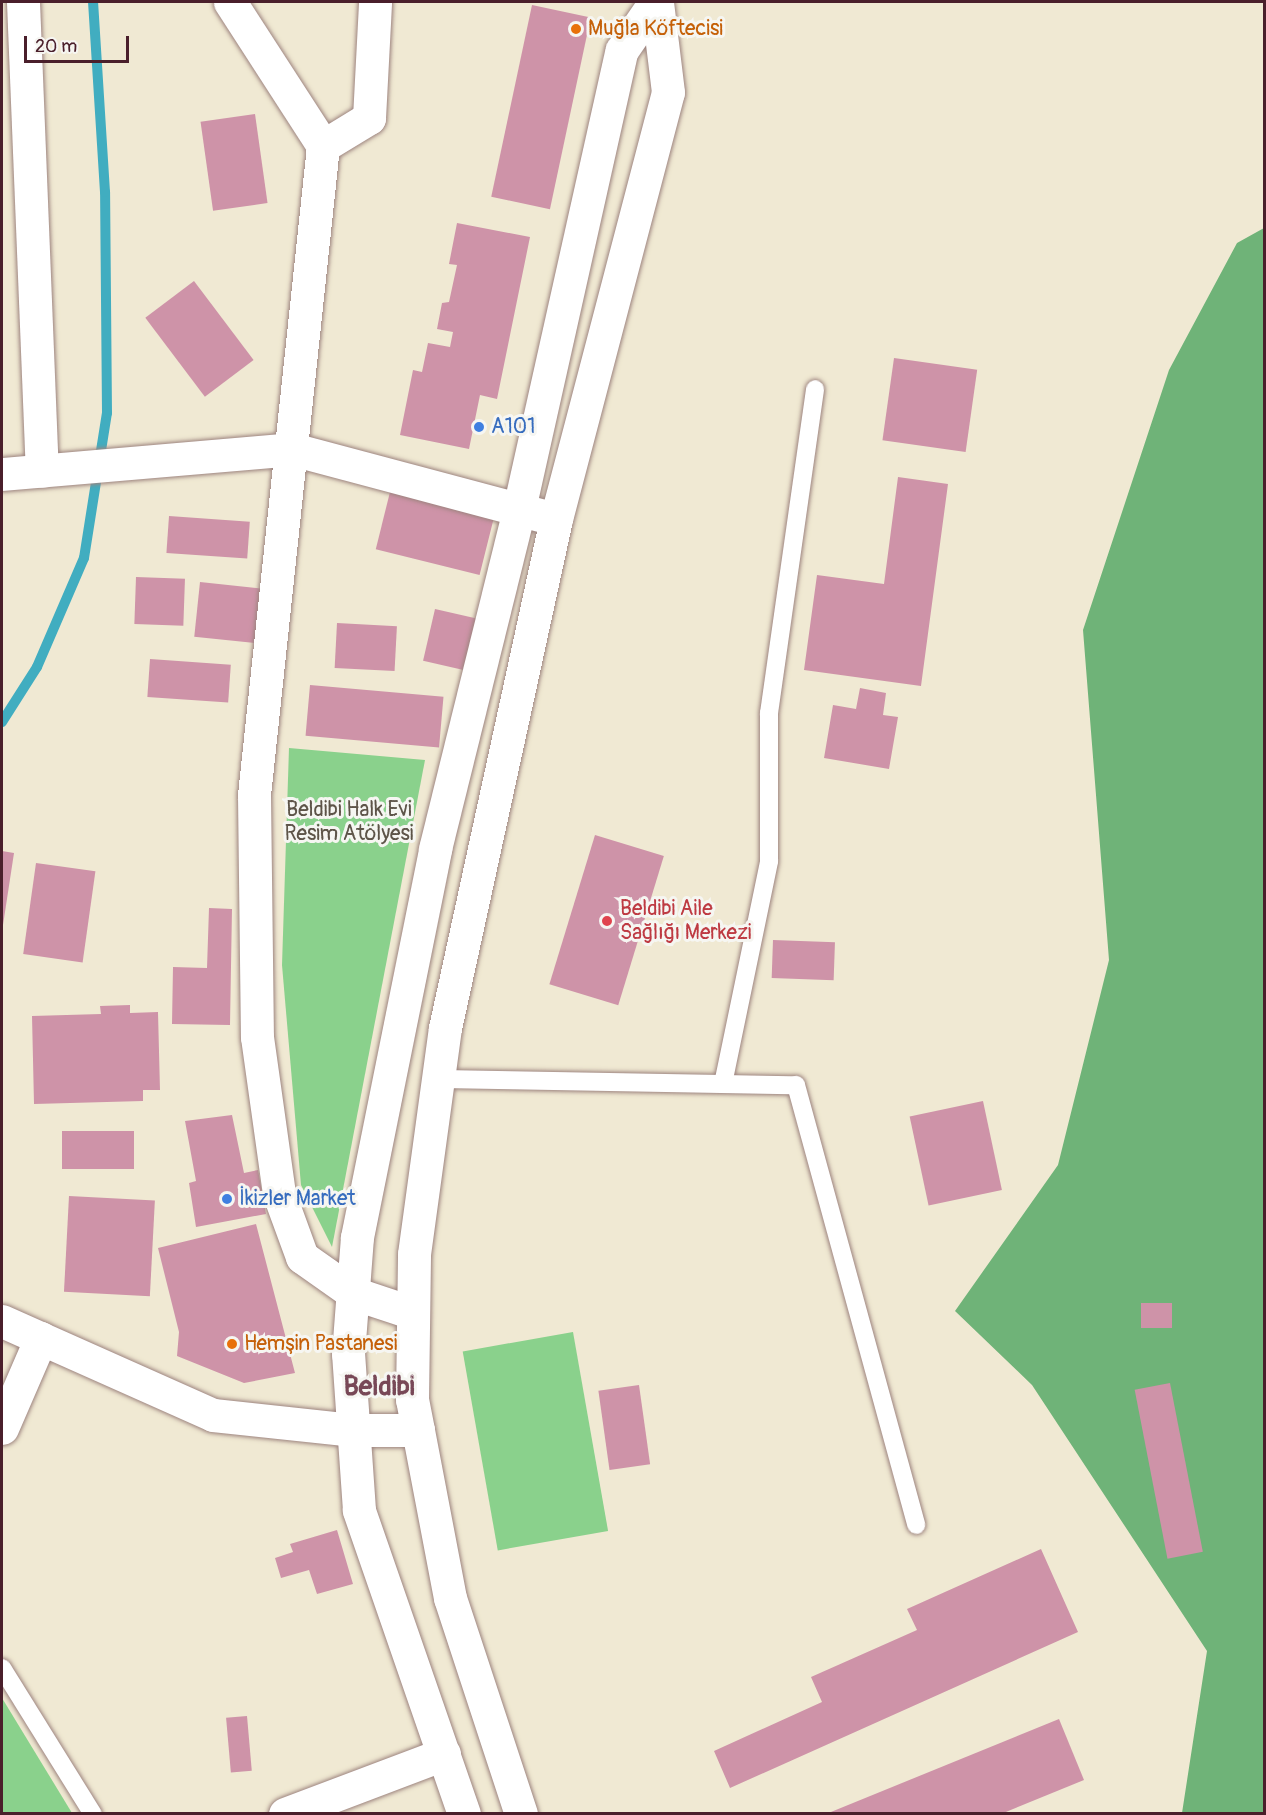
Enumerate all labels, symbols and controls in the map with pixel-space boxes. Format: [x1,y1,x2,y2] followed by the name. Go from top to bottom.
[588,16,723,42] place label: Muğla Köftecisi
[569,22,583,36] marker: Muğla Köftecisi
[27,24,132,62] scale bar
[35,35,77,58] text: 20 m
[491,414,535,440] place label: A101
[472,420,486,434] marker: A101
[284,797,414,847] park label: Beldibi Halk Evi Resim Atölyesi
[620,896,752,946] place label: Beldibi Aile Sağlığı Merkezi
[598,912,616,930] marker: Beldibi Aile Sağlığı Merkezi
[239,1186,356,1212] place label: İkizler Market
[220,1192,234,1206] marker: İkizler Market
[244,1331,397,1357] place label: Hemşin Pastanesi
[225,1337,239,1351] marker: Hemşin Pastanesi
[343,1371,415,1403] district label: Beldibi

